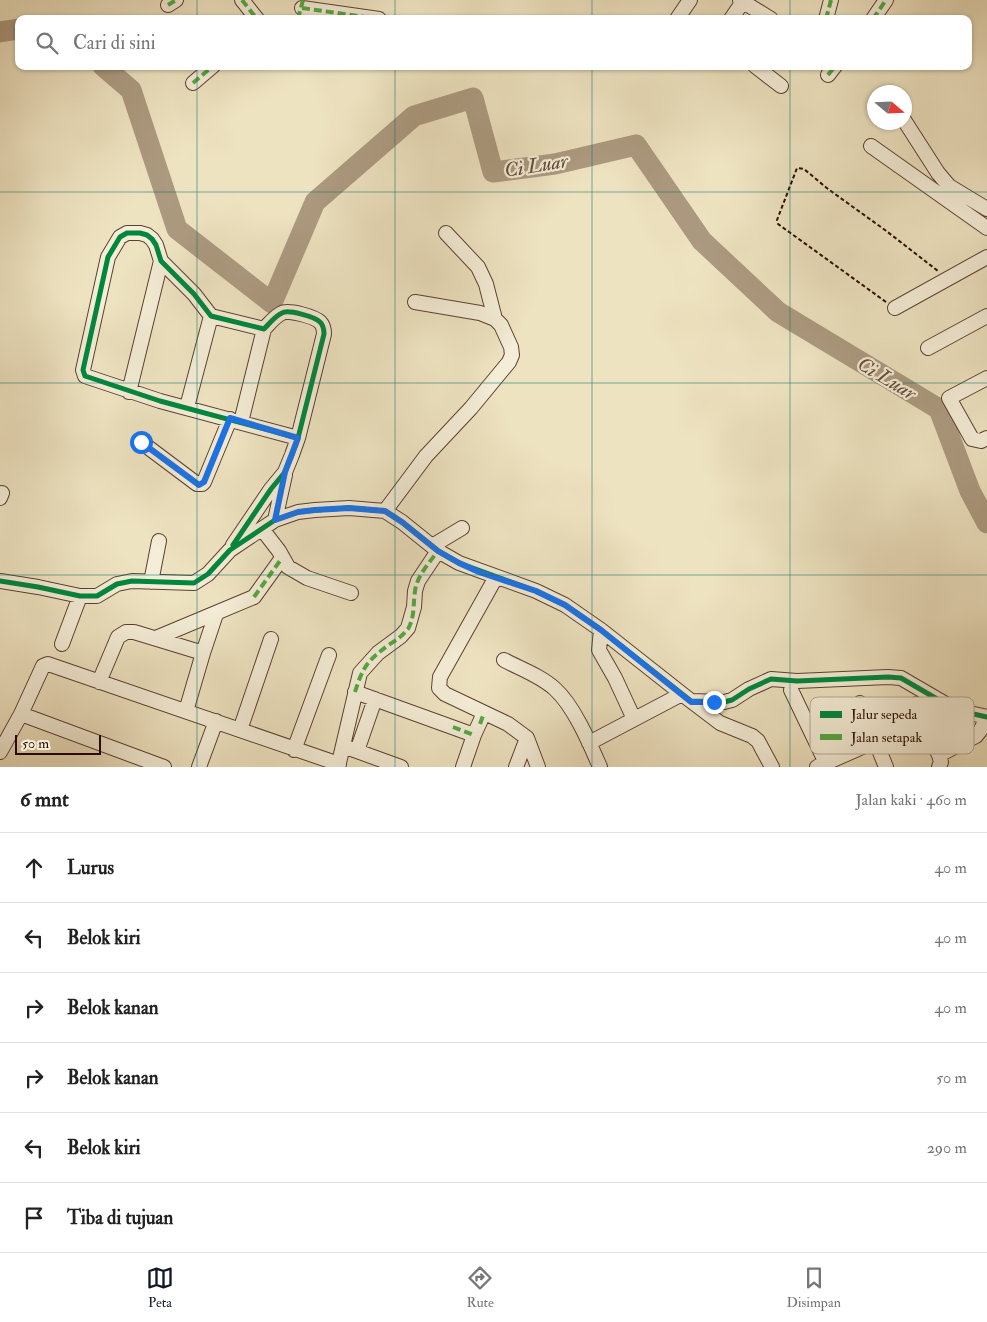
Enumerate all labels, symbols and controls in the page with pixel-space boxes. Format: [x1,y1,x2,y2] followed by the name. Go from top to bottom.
[15,15,972,70] search box
[33,29,61,57] icon: search
[73,31,156,55] text: Cari di sini
[867,85,912,130] north arrow
[503,148,571,183] water label: Ci Luar
[853,351,922,406] water label: Ci Luar
[130,431,153,454] route start
[703,691,726,714] route end
[810,697,974,754] legend
[850,706,918,724] text: Jalur sepeda
[850,729,922,747] text: Jalan setapak
[15,732,101,755] scale bar
[22,735,49,752] text: 50 m
[20,786,69,813] text: 6 mnt
[855,790,967,810] text: Jalan kaki · 460 m
[20,854,48,882] icon: ahead
[67,856,114,880] text: Lurus
[934,858,967,878] text: 40 m
[20,924,48,952] icon: left
[67,926,141,950] text: Belok kiri
[934,928,967,948] text: 40 m
[20,994,48,1022] icon: right
[67,996,158,1020] text: Belok kanan
[934,998,967,1018] text: 40 m
[20,1064,48,1092] icon: right
[67,1066,158,1090] text: Belok kanan
[936,1068,967,1088] text: 50 m
[20,1134,48,1162] icon: left
[67,1136,141,1160] text: Belok kiri
[927,1138,967,1158] text: 290 m
[20,1204,48,1232] icon: arrive
[67,1206,173,1230] text: Tiba di tujuan
[146,1264,174,1311] tab: Peta
[466,1264,494,1311] tab: Rute
[786,1264,841,1311] tab: Disimpan

